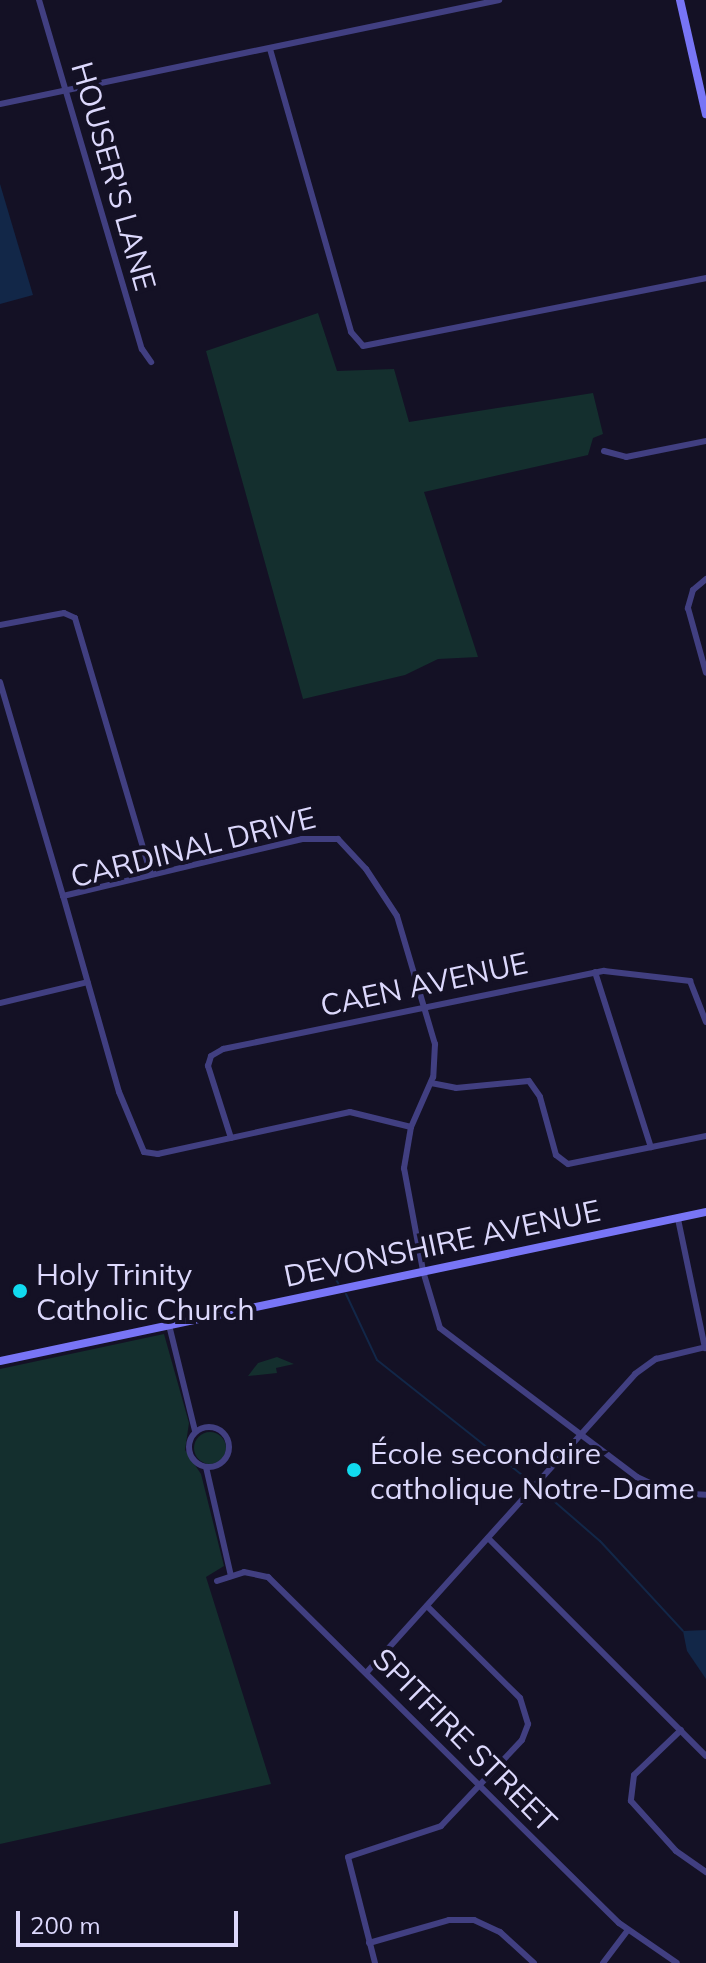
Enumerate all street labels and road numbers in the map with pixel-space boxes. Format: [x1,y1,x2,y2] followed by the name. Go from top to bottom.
[64,58,164,294] street label: HOUSER'S LANE
[67,799,319,895] street label: CARDINAL DRIVE
[317,944,531,1024] street label: CAEN AVENUE
[281,1192,603,1294] street label: DEVONSHIRE AVENUE
[366,1641,564,1839] street label: SPITFIRE STREET

